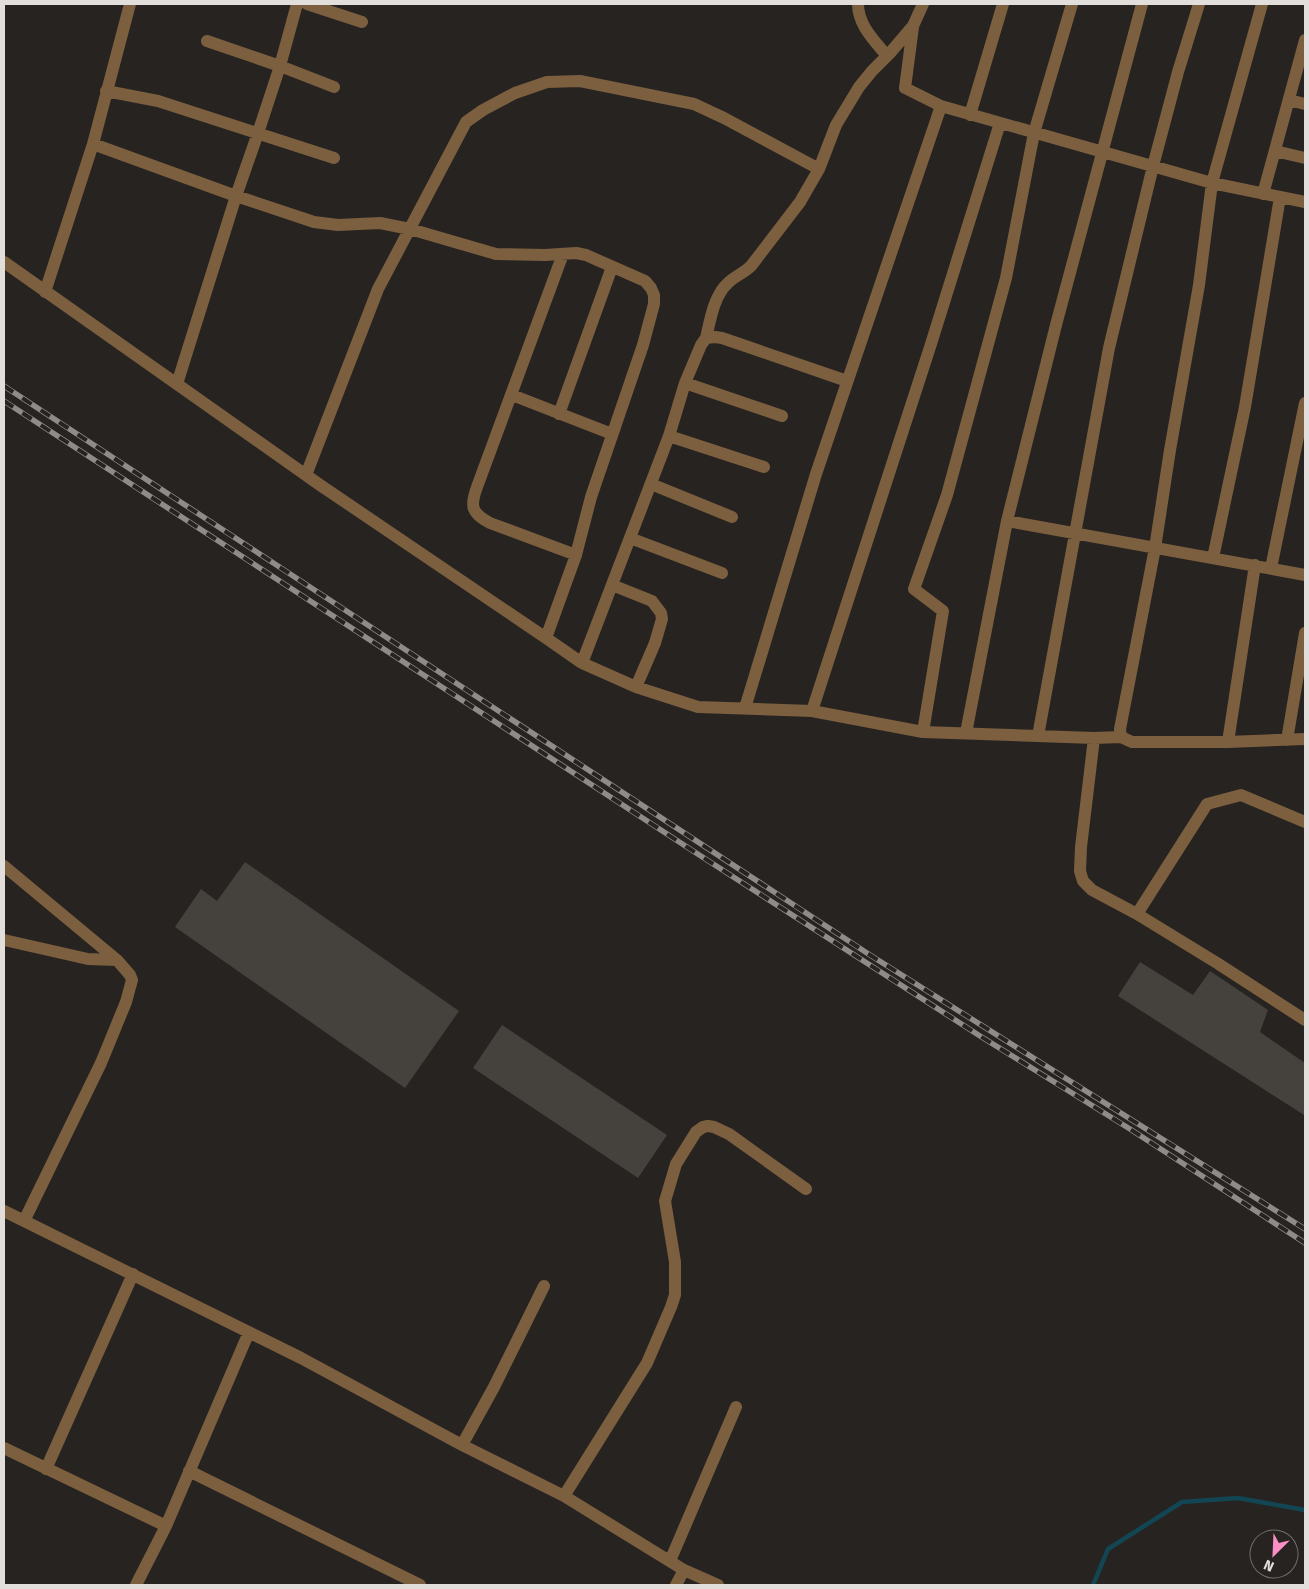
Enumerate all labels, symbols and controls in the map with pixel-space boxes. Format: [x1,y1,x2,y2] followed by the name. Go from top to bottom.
[1249,1529,1299,1579] north arrow
[1261,1556,1277,1575] text: N

